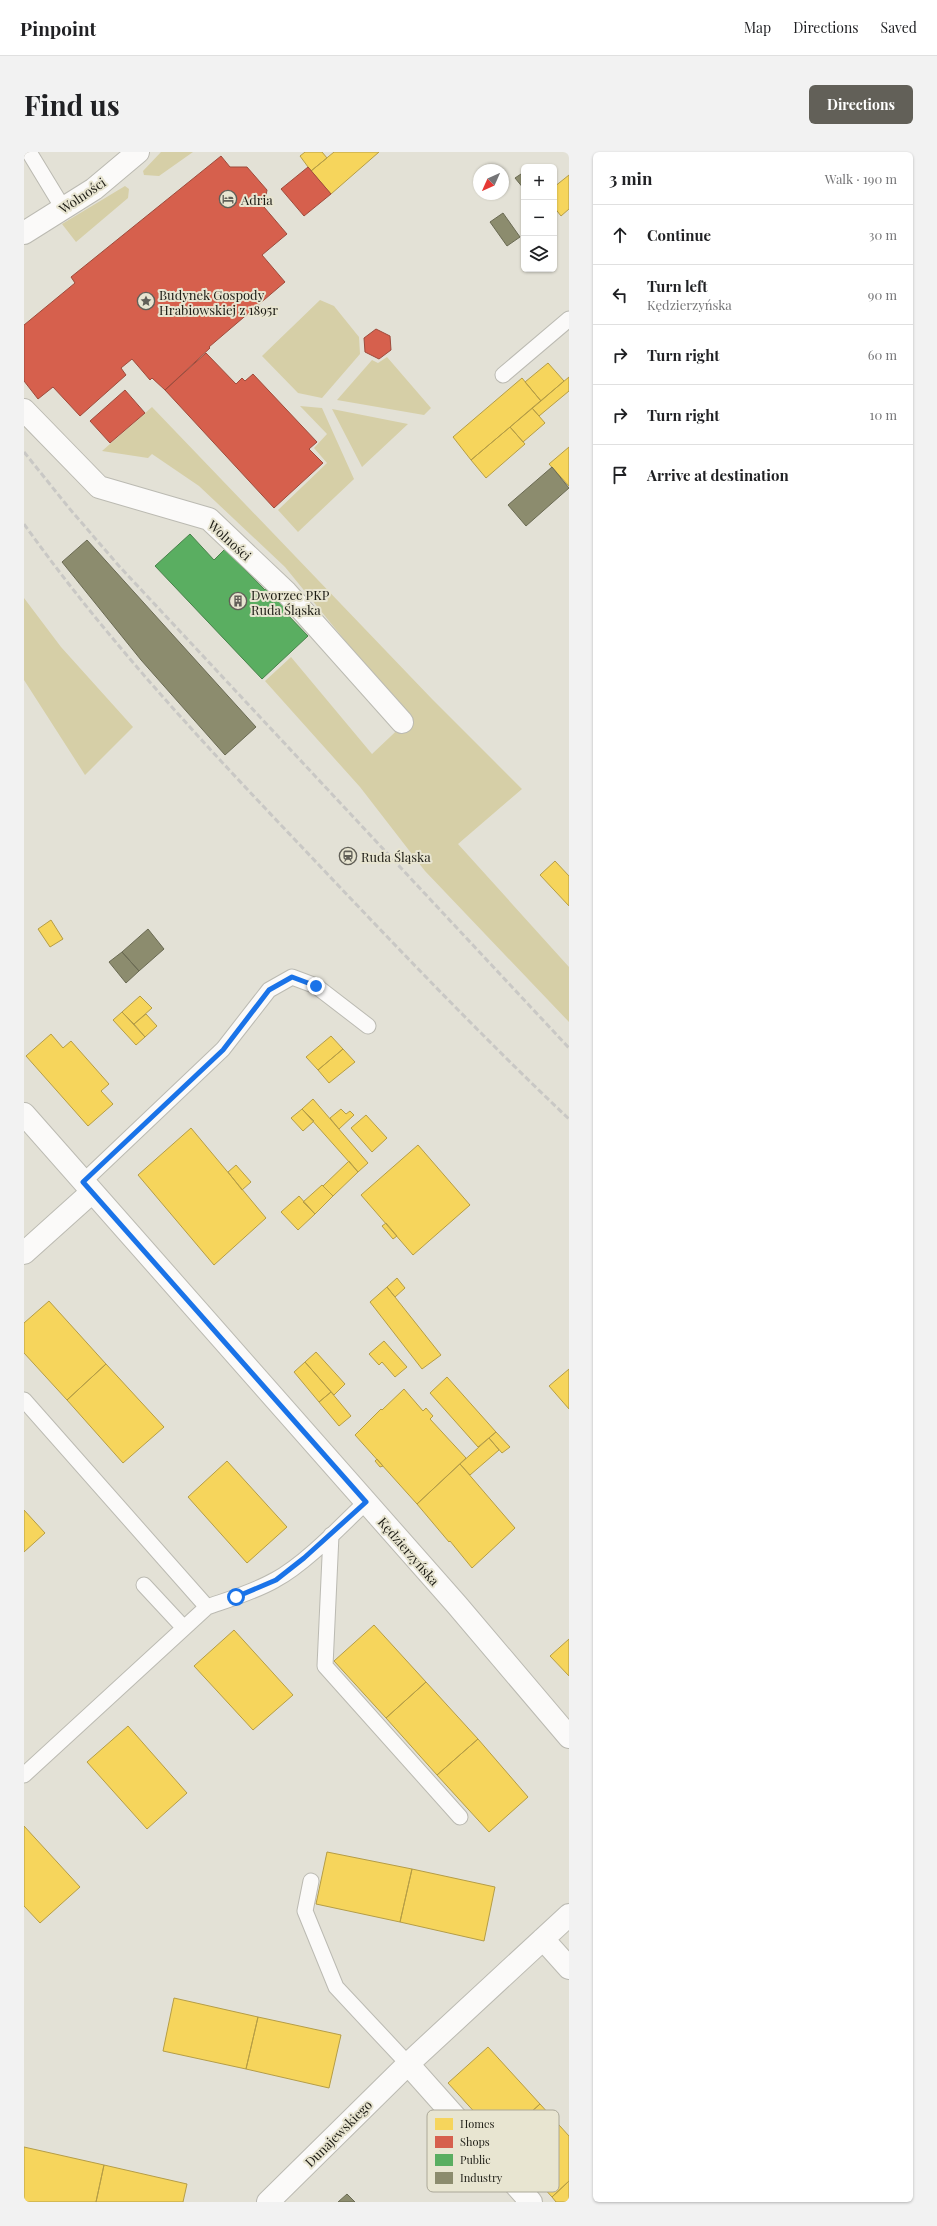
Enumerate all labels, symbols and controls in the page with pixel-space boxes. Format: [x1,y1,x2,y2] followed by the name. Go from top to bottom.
[20,15,96,41] text: Pinpoint
[744,18,771,37] text: Map
[793,18,859,37] text: Directions
[881,18,917,37] text: Saved
[809,85,913,124] button: Directions
[24,86,120,123] text: Find us
[473,164,509,200] north arrow
[521,164,557,272] map controls
[521,164,557,200] button: +
[609,167,652,189] text: 3 min
[825,170,897,187] text: Walk · 190 m
[55,173,109,217] street label: Wolności
[218,189,238,209] hotel icon: Adria
[240,191,273,208] place label: Adria
[521,200,557,236] button: −
[609,224,631,246] icon: ahead
[647,225,711,245] text: Continue
[869,226,897,243] text: 30 m
[521,236,557,272] button: layers
[647,276,708,296] text: Turn left
[609,284,631,306] icon: left
[159,286,278,318] place label: Budynek Gospody Hrabiowskiej z 1895r
[868,286,897,303] text: 90 m
[136,291,156,311] place icon: Budynek Gospody Hrabiowskiej z 1895r
[647,296,732,313] text: Kędzierzyńska
[609,344,631,366] icon: right
[647,345,720,365] text: Turn right
[868,346,897,363] text: 60 m
[609,404,631,426] icon: right
[647,405,720,425] text: Turn right
[870,406,897,423] text: 10 m
[609,464,631,486] icon: arrive
[647,465,789,485] text: Arrive at destination
[204,515,255,564] street label: Wolności
[251,586,330,618] place label: Dworzec PKP Ruda Śląska
[228,591,248,611] building icon: Dworzec PKP Ruda Śląska
[338,846,358,866] station icon: Ruda Śląska
[361,848,431,865] place label: Ruda Śląska
[307,977,325,995] route end
[375,1513,444,1589] street label: Kędzierzyńska
[227,1588,245,1606] route start
[301,2096,375,2170] street label: Dunajewskiego
[427,2110,559,2192] legend
[460,2116,494,2131] text: Homes
[460,2134,490,2149] text: Shops
[460,2152,491,2167] text: Public
[460,2170,503,2185] text: Industry

